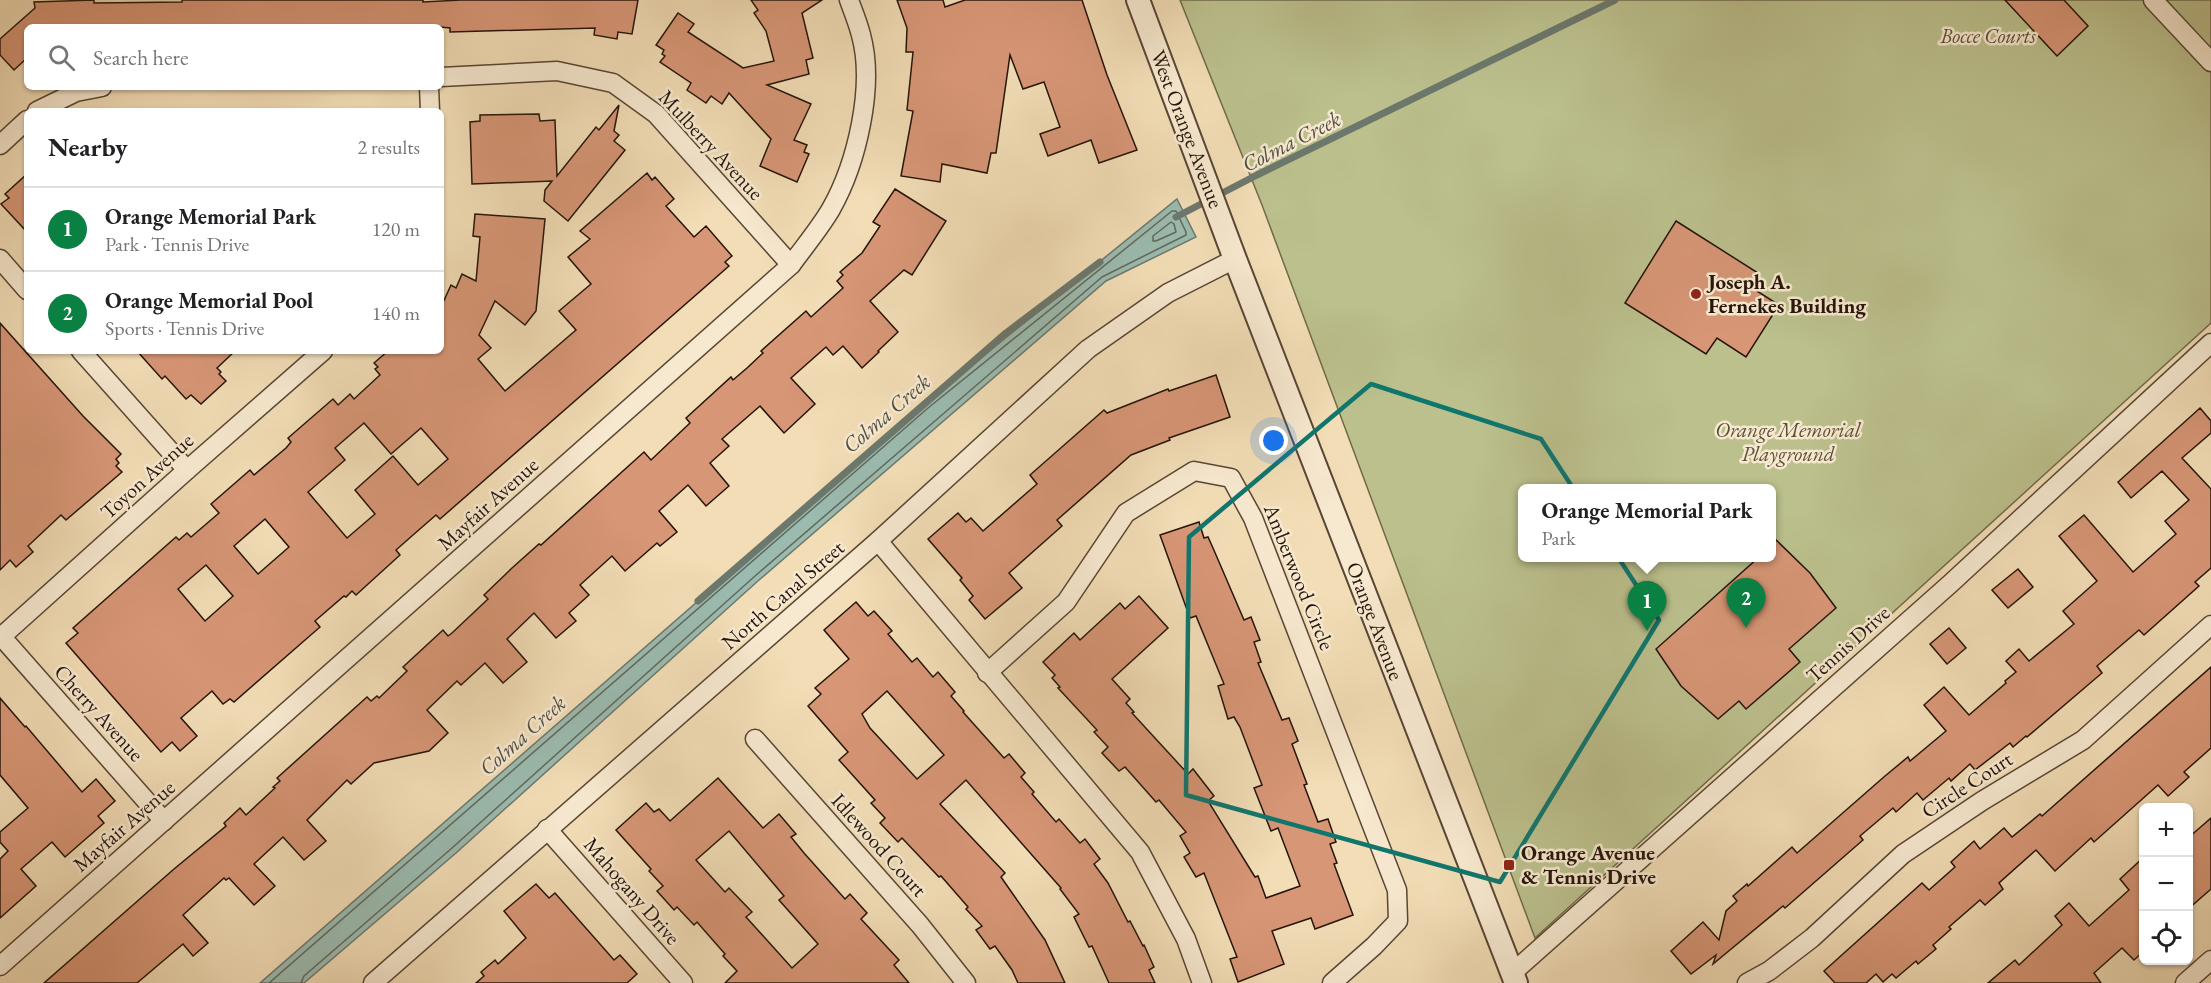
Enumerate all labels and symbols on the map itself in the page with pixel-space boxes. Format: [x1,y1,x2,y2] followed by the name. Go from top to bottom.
[1939,22,2036,49] park label: Bocce Courts
[1145,46,1230,212] street label: West Orange Avenue
[653,84,770,206] street label: Mulberry Avenue
[1237,104,1346,179] water label: Colma Creek
[1706,268,1867,319] place label: Joseph A. Fernekes Building
[1689,287,1703,301] marker: Joseph A. Fernekes Building
[836,367,936,460] water label: Colma Creek
[1715,416,1862,467] park label: Orange Memorial Playground
[1259,426,1288,455] your location
[94,427,199,525] street label: Toyon Avenue
[431,451,544,556] street label: Mayfair Avenue
[1257,499,1341,654] street label: Amberwood Circle
[716,534,850,655] street label: North Canal Street
[1341,558,1410,684] street label: Orange Avenue
[1726,578,1766,628] pin: 2
[1628,582,1666,631] pin: 1
[1800,599,1895,688] street label: Tennis Drive
[49,658,150,767] street label: Cherry Avenue
[473,689,572,782] water label: Colma Creek
[1916,745,2018,824] street label: Circle Court
[67,774,180,877] street label: Mayfair Avenue
[826,787,933,902] street label: Idlewood Court
[578,831,687,950] street label: Mahogany Drive
[1521,839,1656,890] place label: Orange Avenue & Tennis Drive
[1502,858,1516,872] marker: Orange Avenue & Tennis Drive

